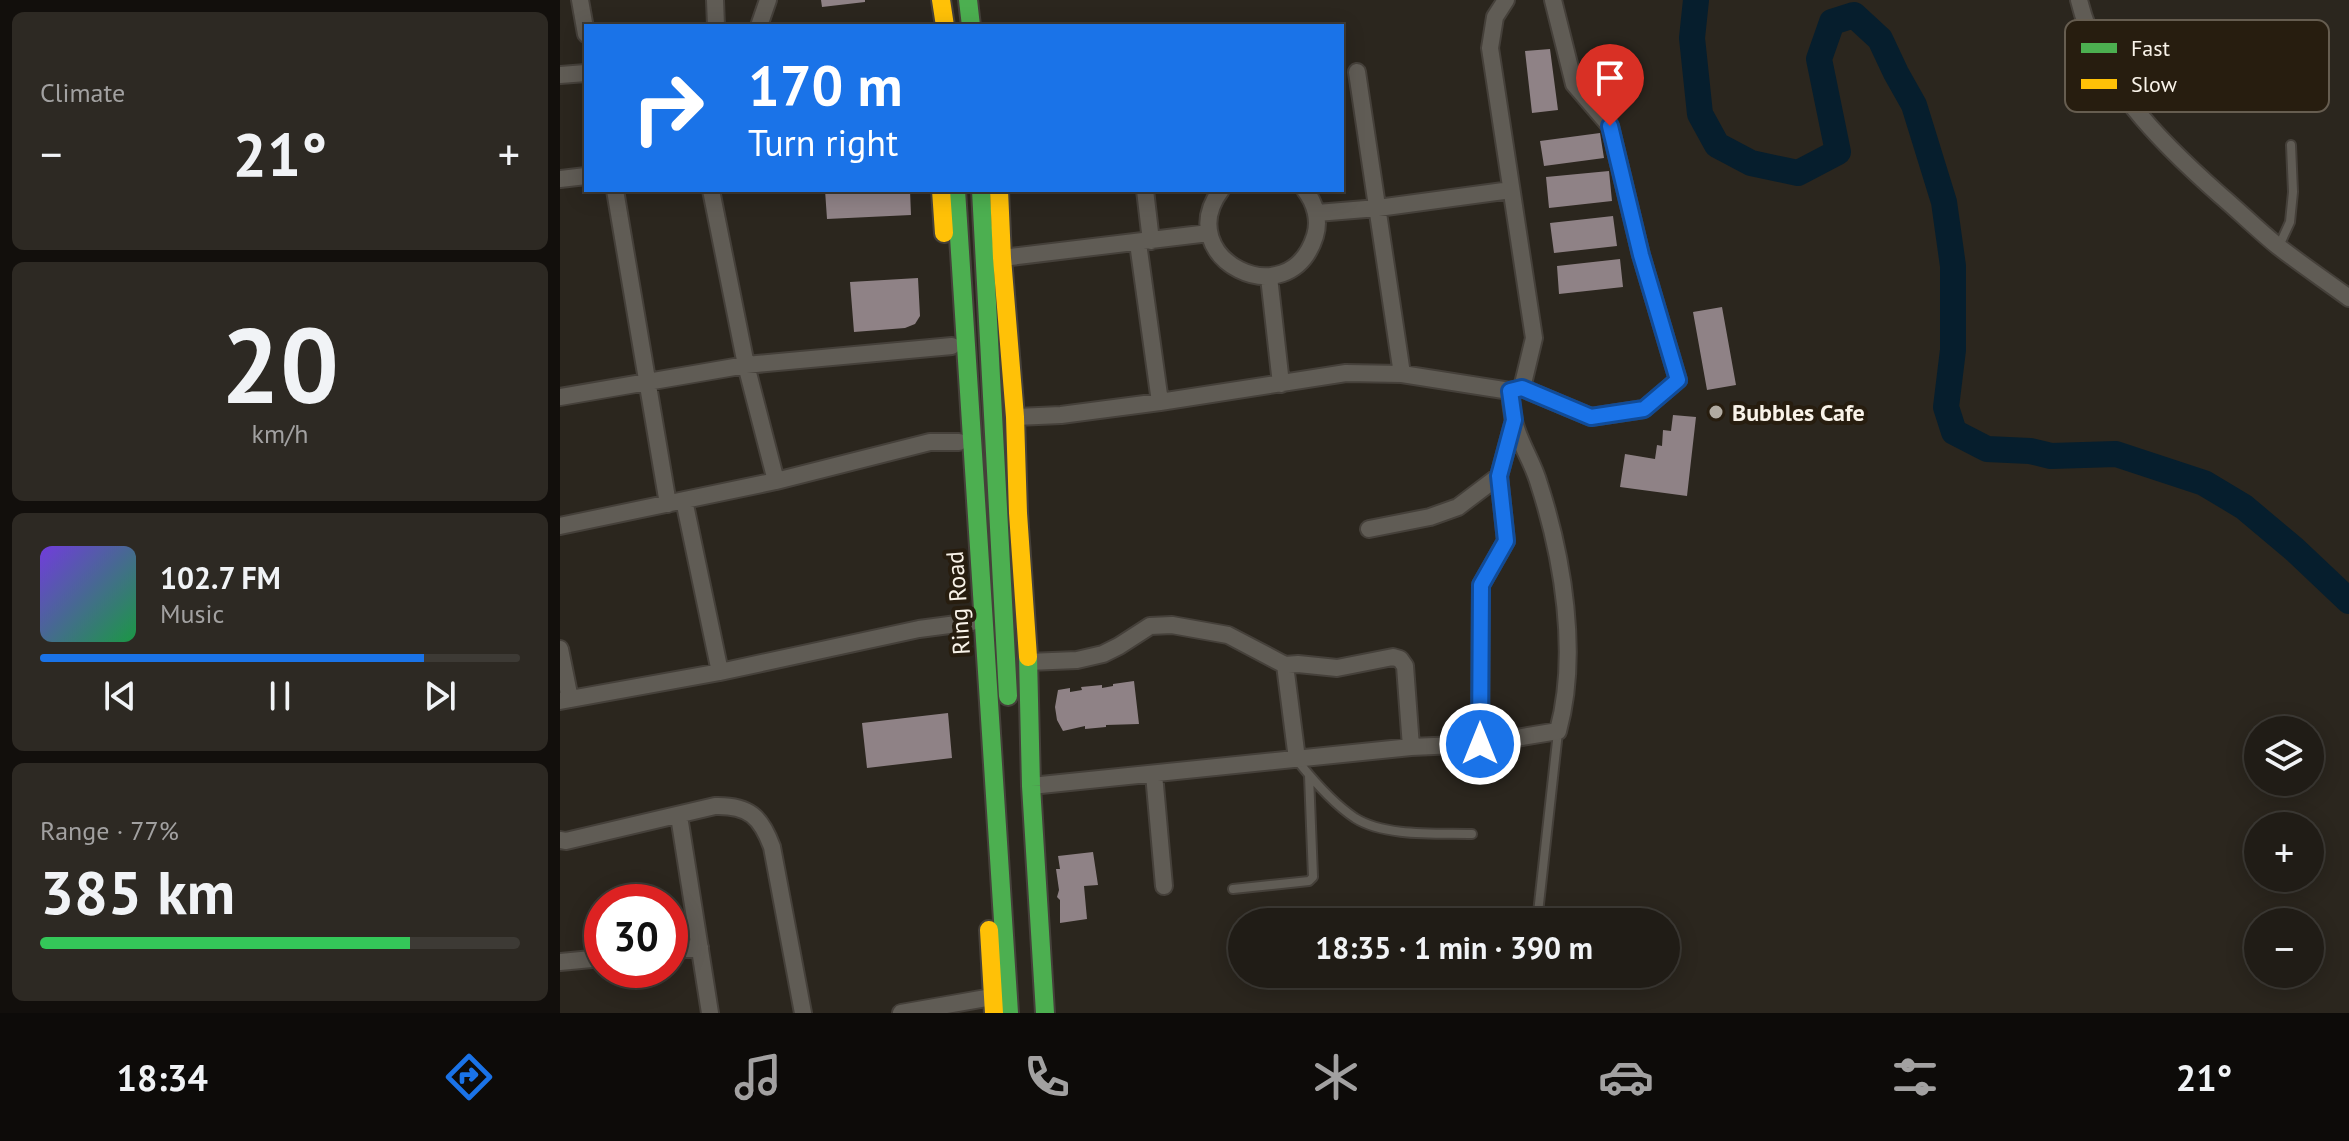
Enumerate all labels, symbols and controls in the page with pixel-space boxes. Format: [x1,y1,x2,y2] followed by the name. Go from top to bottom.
[2065,20,2329,112] legend
[2131,34,2171,62] text: Fast
[1576,44,1644,126] pin
[748,49,903,121] text: 170 m
[616,56,720,160] icon: right
[1588,56,1632,100] icon: arrive
[2131,70,2177,98] text: Slow
[40,76,125,109] text: Climate
[233,115,327,193] text: 21°
[748,119,898,166] text: Turn right
[40,125,62,182] text: −
[498,125,520,182] text: +
[221,297,339,432] text: 20
[1732,397,1865,428] place label: Bubbles Cafe
[1707,403,1725,421] marker: Bubbles Cafe
[252,417,309,450] text: km/h
[939,550,977,656] street label: Ring Road
[160,558,281,597] text: 102.7 FM
[160,597,224,630] text: Music
[98,674,142,718] icon: previous
[258,674,302,718] icon: pause
[418,674,462,718] icon: next
[1438,702,1522,786] position arrow
[2244,716,2324,988] map controls
[2244,716,2324,796] button: layers
[2244,812,2324,892] button: +
[40,814,179,847] text: Range · 77%
[40,853,235,931] text: 385 km
[584,884,688,988] speed limit sign: 30
[2244,908,2324,988] button: −
[1315,928,1593,967] text: 18:35 · 1 min · 390 m
[441,1049,497,1105] icon: directions
[730,1049,786,1105] icon: music
[1019,1049,1075,1105] icon: phone
[1308,1049,1364,1105] icon: climate
[1598,1049,1654,1105] icon: car
[1887,1049,1943,1105] icon: filters
[117,1054,208,1101] text: 18:34
[2176,1054,2232,1101] text: 21°

